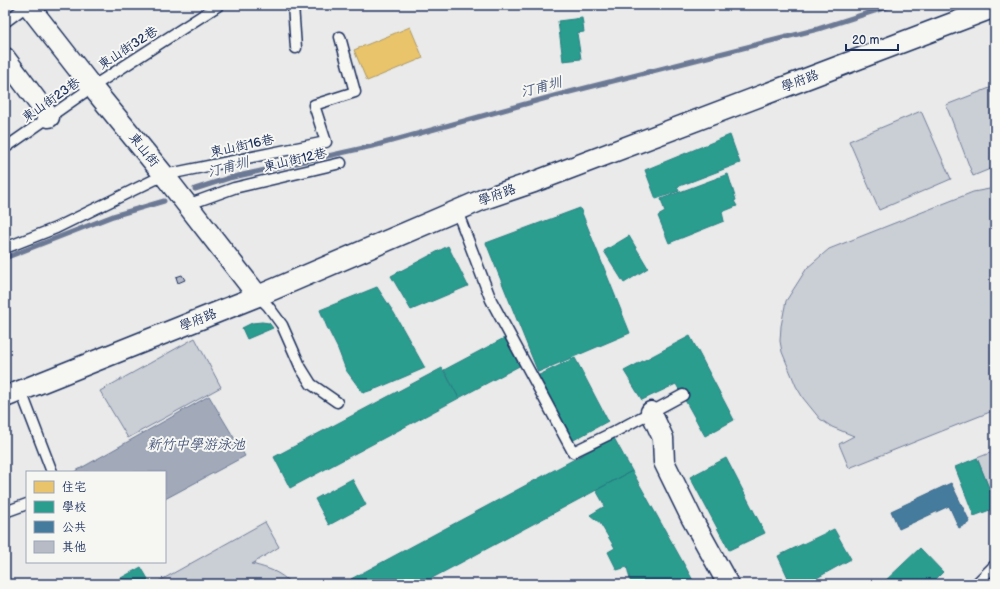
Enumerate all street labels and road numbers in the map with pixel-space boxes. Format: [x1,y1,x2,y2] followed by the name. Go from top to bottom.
[95,23,161,73] street label: 東山街32巷
[779,67,821,95] street label: 學府路
[19,74,83,126] street label: 東山街23巷
[126,130,162,170] street label: 東山街
[209,131,275,161] street label: 東山街16巷
[262,145,328,175] street label: 東山街12巷
[476,181,518,209] street label: 學府路
[177,305,219,335] street label: 學府路

